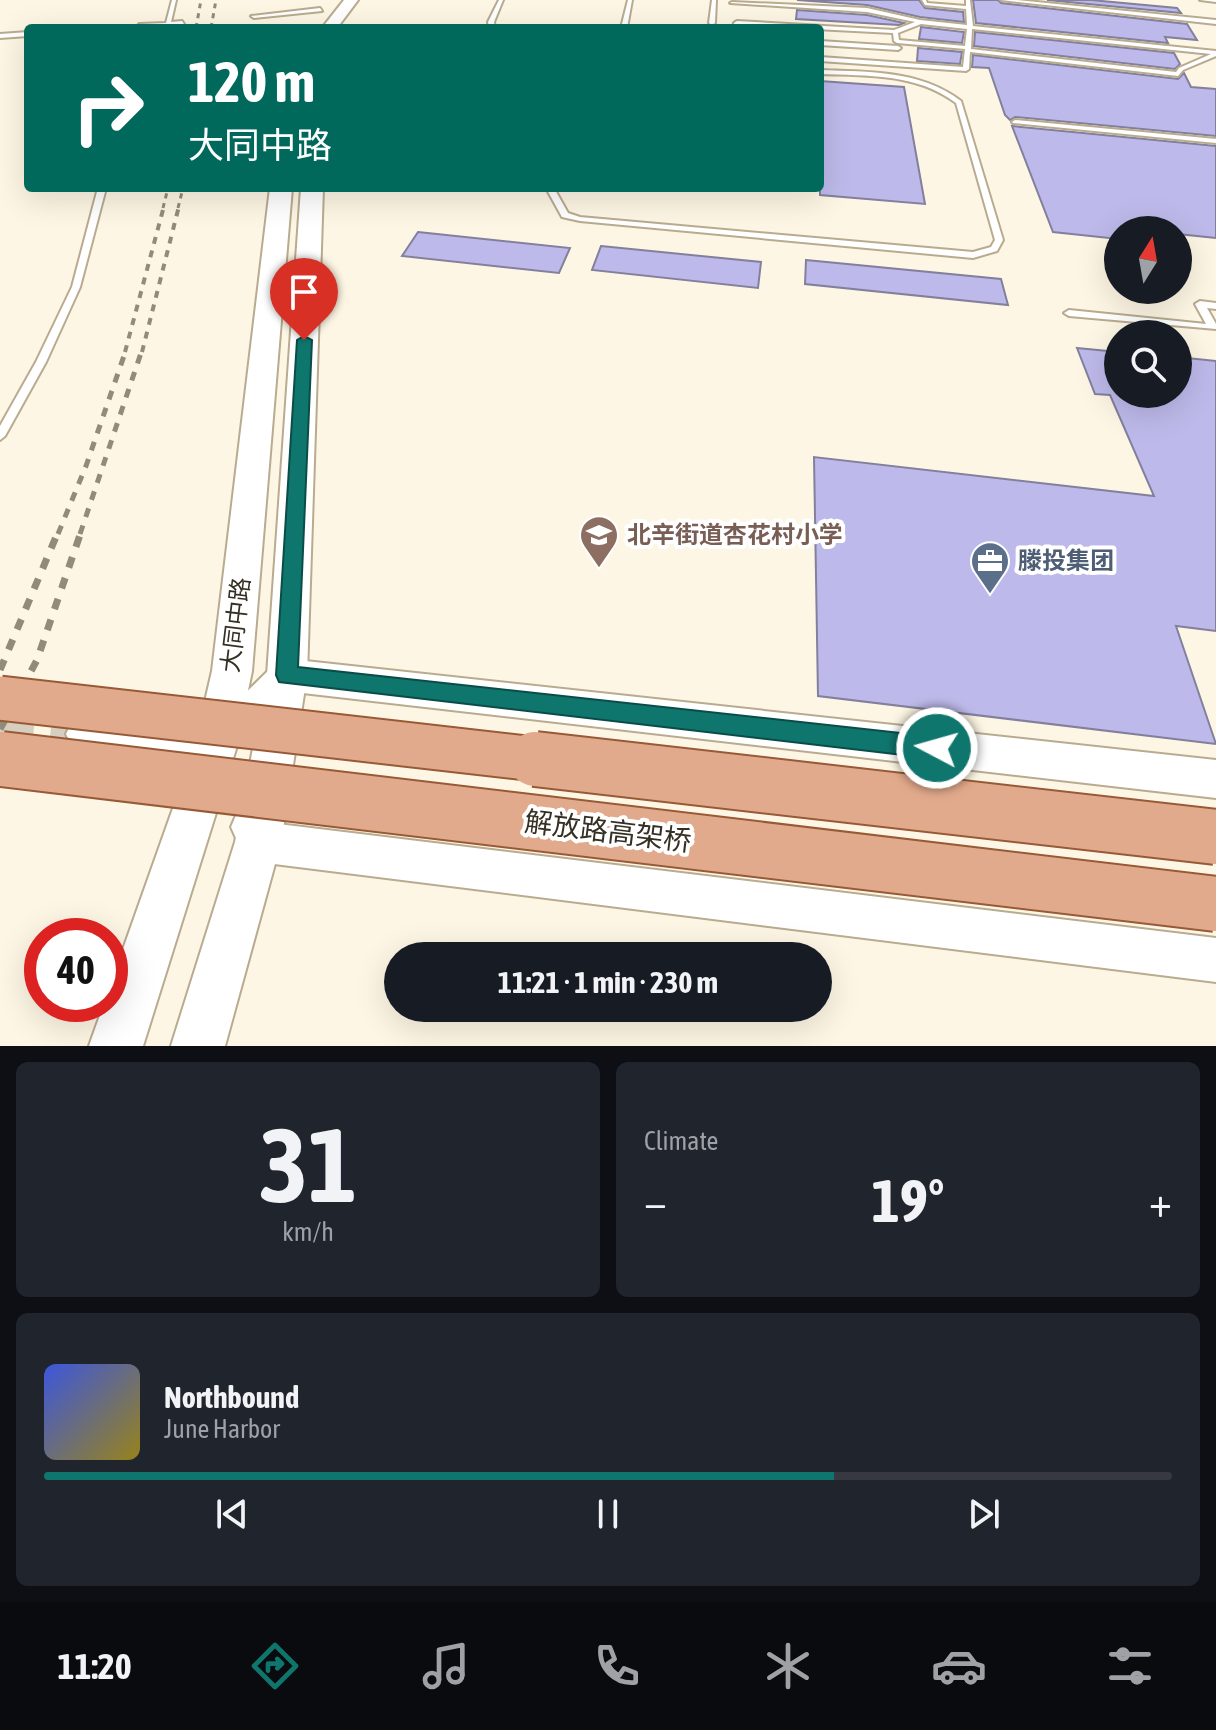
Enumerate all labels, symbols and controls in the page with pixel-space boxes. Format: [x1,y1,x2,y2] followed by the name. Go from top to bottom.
[188,50,315,114] text: 120 m
[56,56,160,160] icon: right
[188,124,332,166] text: 大同中路
[1104,216,1192,304] north arrow
[1104,216,1192,408] map controls
[270,258,338,340] pin
[282,270,326,314] icon: arrive
[1104,320,1192,408] button: search
[578,514,620,569] school or university icon: 北辛街道杏花村小学
[627,521,843,548] place label: 北辛街道杏花村小学
[969,540,1011,595] office icon: 滕投集团
[1018,547,1114,574] place label: 滕投集团
[216,576,255,674] street label: 大同中路
[895,706,979,790] position arrow
[523,805,693,857] street label: 解放路高架桥
[24,918,128,1022] speed limit sign: 40
[498,965,718,999] text: 11:21 · 1 min · 230 m
[259,1105,357,1224] text: 31
[644,1126,718,1156] text: Climate
[872,1166,944,1235] text: 19°
[644,1176,667,1226] text: −
[1149,1176,1172,1226] text: +
[282,1217,334,1247] text: km/h
[164,1380,299,1414] text: Northbound
[164,1414,280,1444] text: June Harbor
[210,1492,254,1536] icon: previous
[586,1492,630,1536] icon: pause
[962,1492,1006,1536] icon: next
[247,1638,303,1694] icon: directions
[418,1638,474,1694] icon: music
[589,1638,645,1694] icon: phone
[760,1638,816,1694] icon: climate
[931,1638,987,1694] icon: car
[1102,1638,1158,1694] icon: filters
[58,1645,132,1687] text: 11:20

